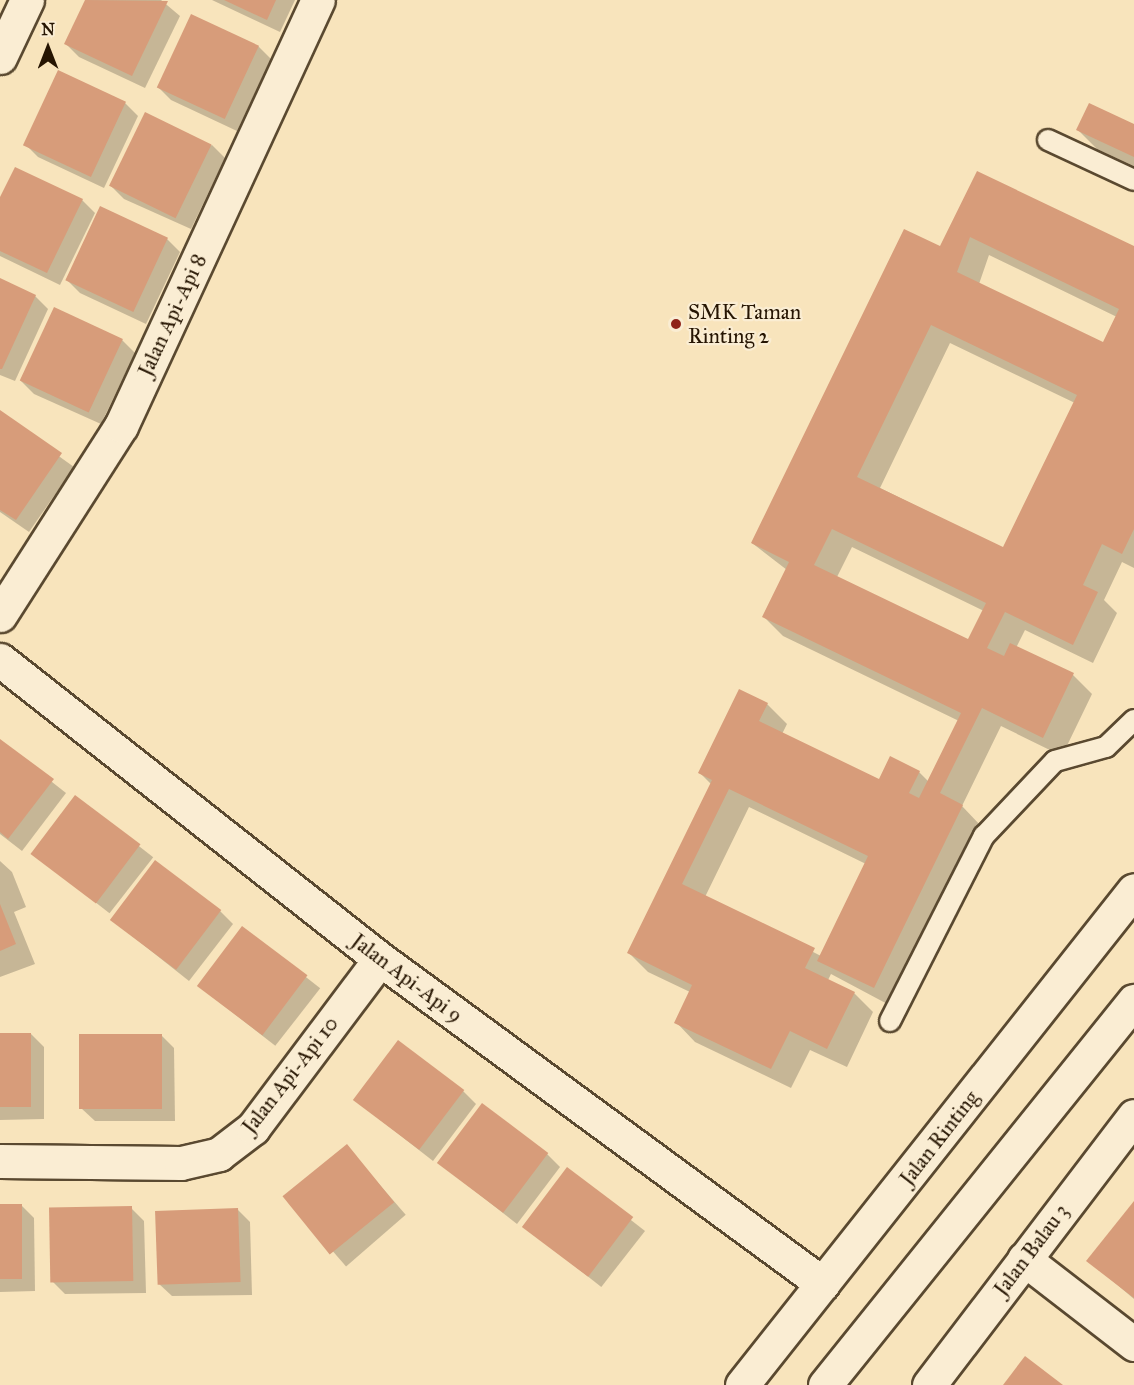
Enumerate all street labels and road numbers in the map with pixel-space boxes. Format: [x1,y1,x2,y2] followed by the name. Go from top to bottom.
[133,250,211,380] street label: Jalan Api-Api 8
[346,928,468,1028] street label: Jalan Api-Api 9
[236,1011,344,1139] street label: Jalan Api-Api 10
[894,1086,984,1190] street label: Jalan Rinting
[988,1199,1074,1301] street label: Jalan Balau 3

